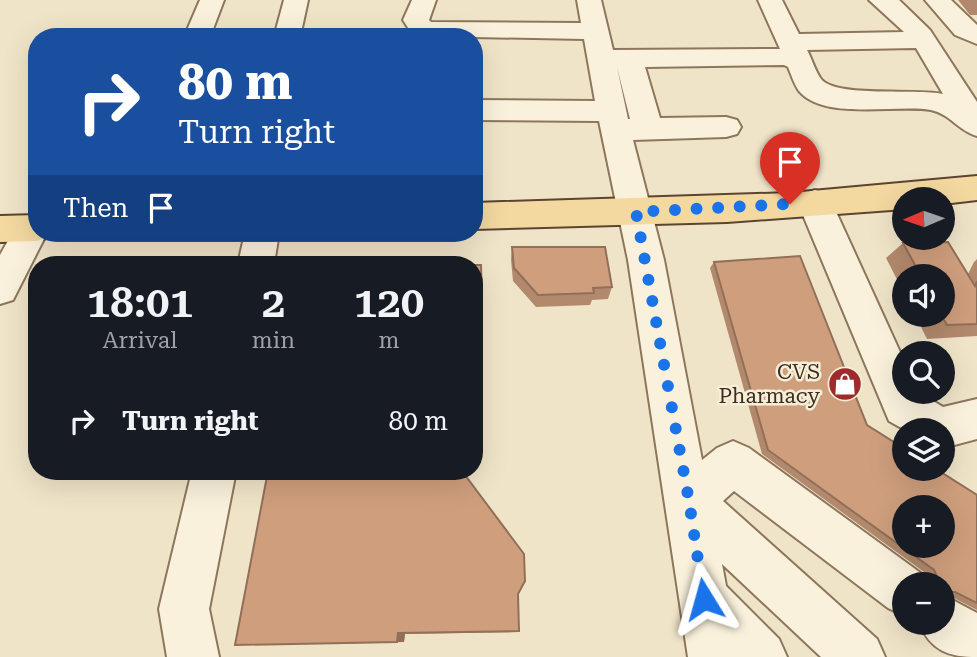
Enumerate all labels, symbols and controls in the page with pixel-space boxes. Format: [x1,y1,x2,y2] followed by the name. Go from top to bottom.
[178,54,293,111] text: 80 m
[63,56,154,147] icon: right
[178,113,335,151] text: Turn right
[760,132,820,204] pin
[771,143,809,181] icon: arrive
[892,187,956,250] north arrow
[892,187,955,635] map controls
[142,189,180,227] icon: arrive
[63,193,128,223] text: Then
[892,264,955,327] button: sound
[87,278,193,327] text: 18:01
[262,278,285,327] text: 2
[354,278,424,327] text: 120
[103,327,177,354] text: Arrival
[252,327,295,354] text: min
[378,327,399,354] text: m
[892,341,955,404] button: search
[718,360,821,408] place label: CVS Pharmacy
[826,365,864,403] shop icon: CVS Pharmacy
[63,402,101,440] icon: right
[122,406,258,436] text: Turn right
[389,406,448,436] text: 80 m
[892,418,955,481] button: layers
[892,495,955,558] button: +
[667,562,741,636] position arrow
[892,572,955,635] button: −

